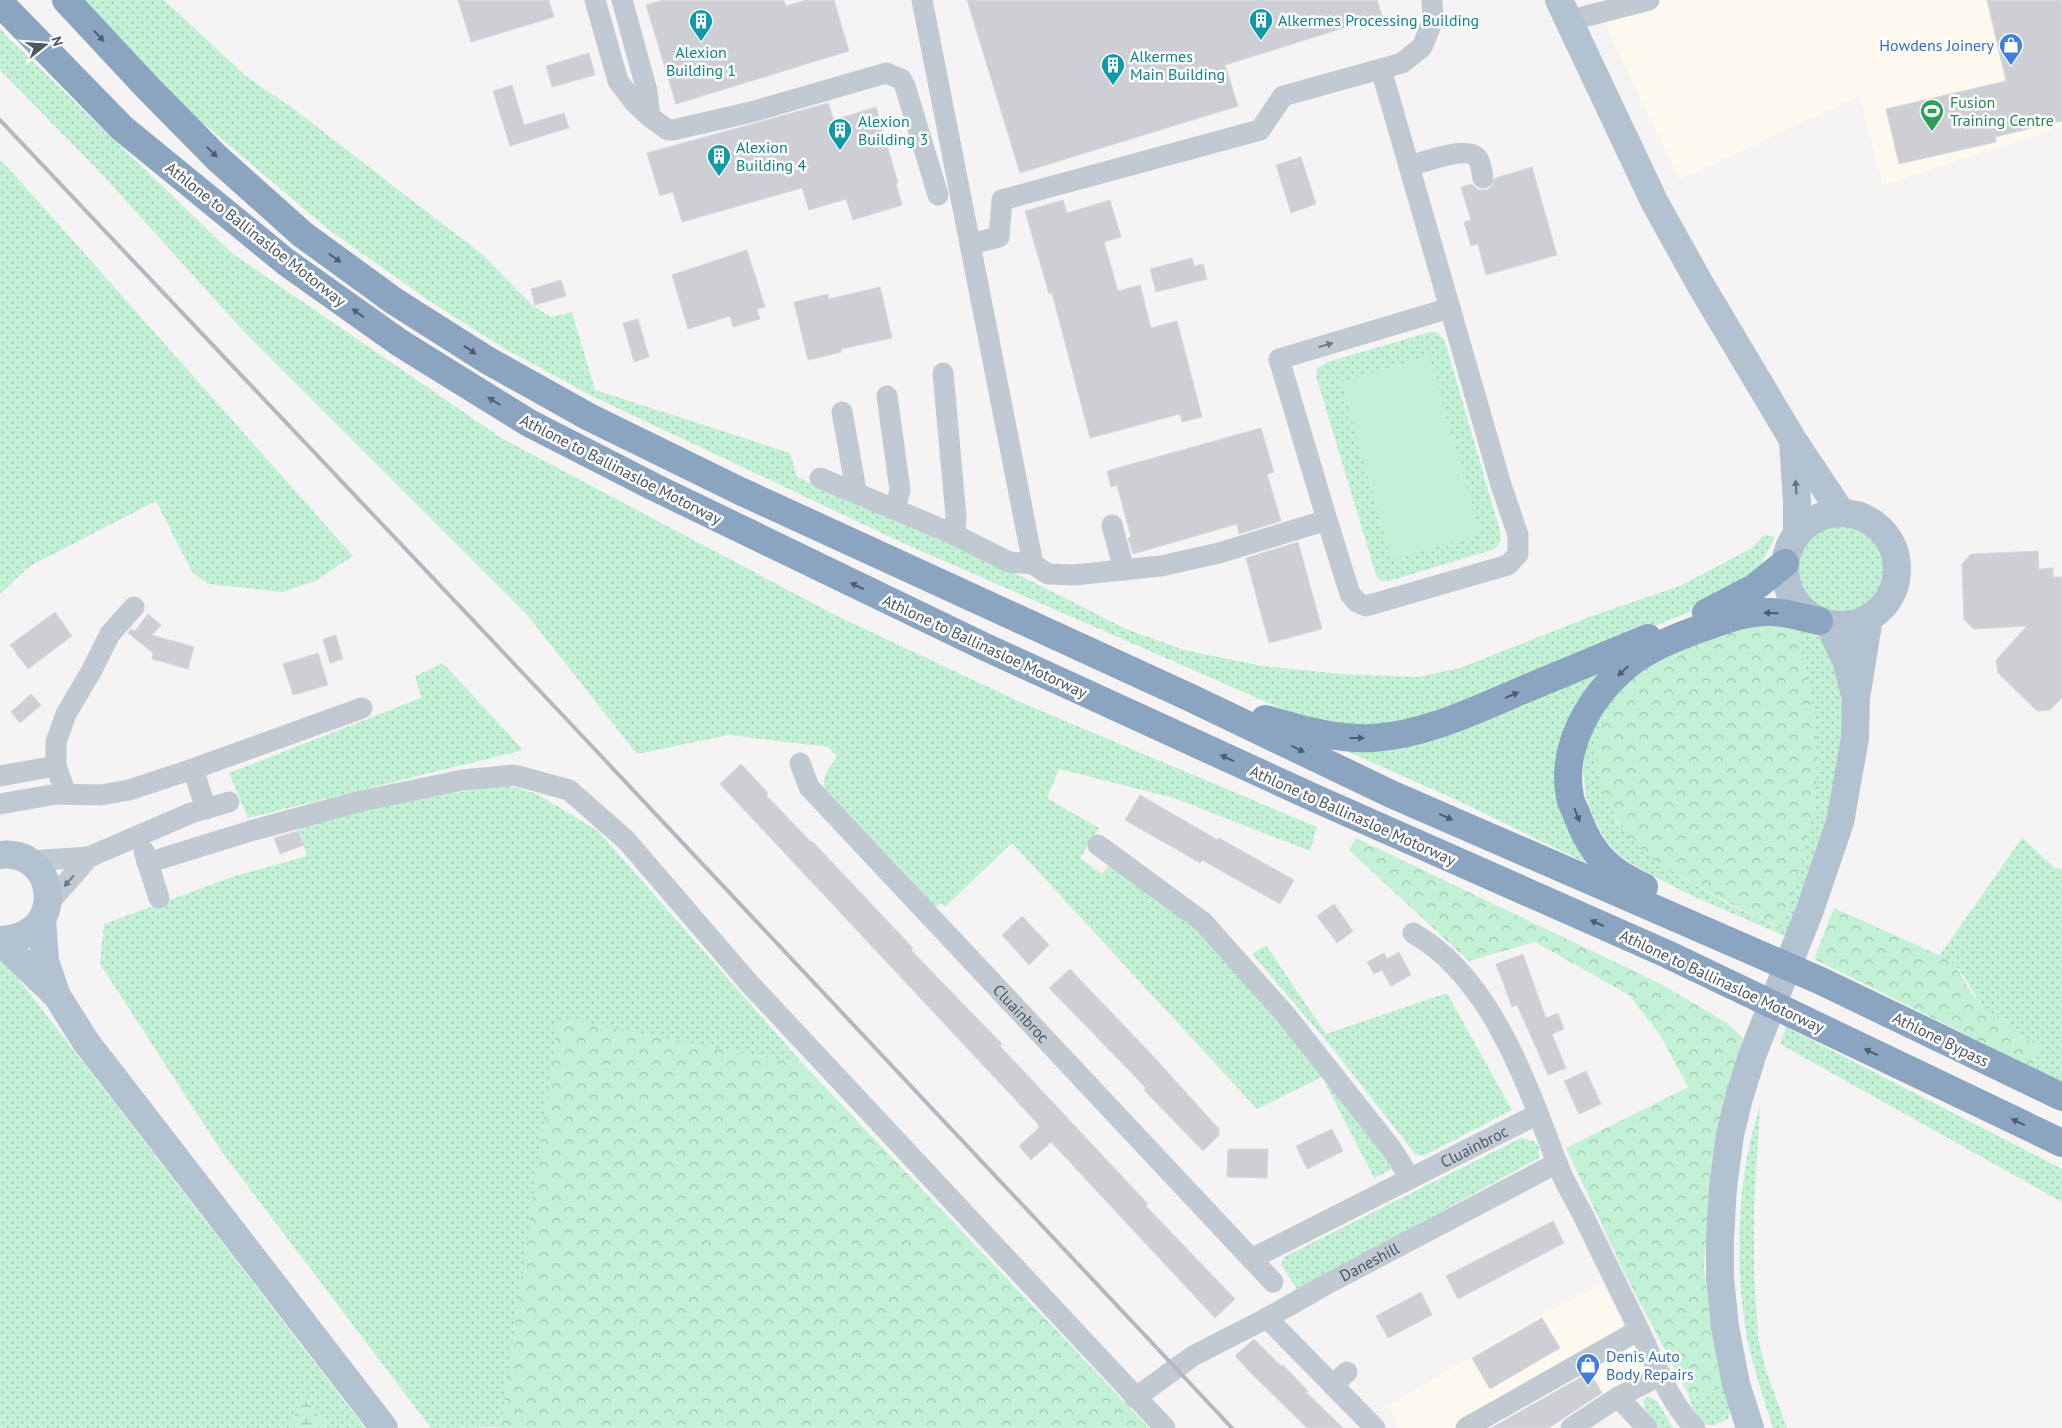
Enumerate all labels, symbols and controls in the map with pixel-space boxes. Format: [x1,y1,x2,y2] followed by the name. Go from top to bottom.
[1248,7,1274,41] building icon: Alkermes Processing Building
[688,8,714,42] building icon: Alexion Building 1
[1278,10,1479,30] place label: Alkermes Processing Building
[20,20,70,70] north arrow
[93,29,105,41] one-way arrow
[1998,32,2024,66] shop icon: Howdens Joinery
[47,34,67,48] text: N
[1879,35,1995,55] place label: Howdens Joinery
[666,42,736,80] place label: Alexion Building 1
[1130,46,1225,84] place label: Alkermes Main Building
[1100,52,1126,86] building icon: Alkermes Main Building
[1950,92,2054,130] place label: Fusion Training Centre
[1919,98,1945,132] sports icon: Fusion Training Centre
[858,111,928,149] place label: Alexion Building 3
[827,117,853,151] building icon: Alexion Building 3
[736,137,806,175] place label: Alexion Building 4
[706,143,732,177] building icon: Alexion Building 4
[206,146,218,158] one-way arrow
[162,157,351,311] street label: Athlone to Ballinasloe Motorway
[328,253,342,263] one-way arrow
[351,308,365,318] one-way arrow
[1318,340,1333,348] one-way arrow
[463,345,476,354] one-way arrow
[488,397,501,406] one-way arrow
[517,409,726,529] street label: Athlone to Ballinasloe Motorway
[1792,478,1800,494] one-way arrow
[850,582,864,590] one-way arrow
[880,590,1091,703] street label: Athlone to Ballinasloe Motorway
[1763,609,1779,617] one-way arrow
[1617,665,1629,677] one-way arrow
[1505,690,1520,698] one-way arrow
[1349,734,1365,742] one-way arrow
[1291,745,1305,753] one-way arrow
[1220,753,1234,761] one-way arrow
[1247,760,1460,870] street label: Athlone to Ballinasloe Motorway
[1573,808,1581,823] one-way arrow
[1439,814,1453,822] one-way arrow
[63,874,74,887] one-way arrow
[1590,919,1604,927] one-way arrow
[1617,925,1828,1038] street label: Athlone to Ballinasloe Motorway
[989,980,1054,1047] street label: Cluainbroc
[1890,1007,1993,1071] street label: Athlone Bypass
[1864,1047,1878,1055] one-way arrow
[2011,1117,2025,1125] one-way arrow
[1437,1121,1511,1172] street label: Cluainbroc
[1336,1238,1403,1286] street label: Daneshill
[1606,1346,1694,1384] place label: Denis Auto Body Repairs
[1575,1352,1601,1386] shop icon: Denis Auto Body Repairs

